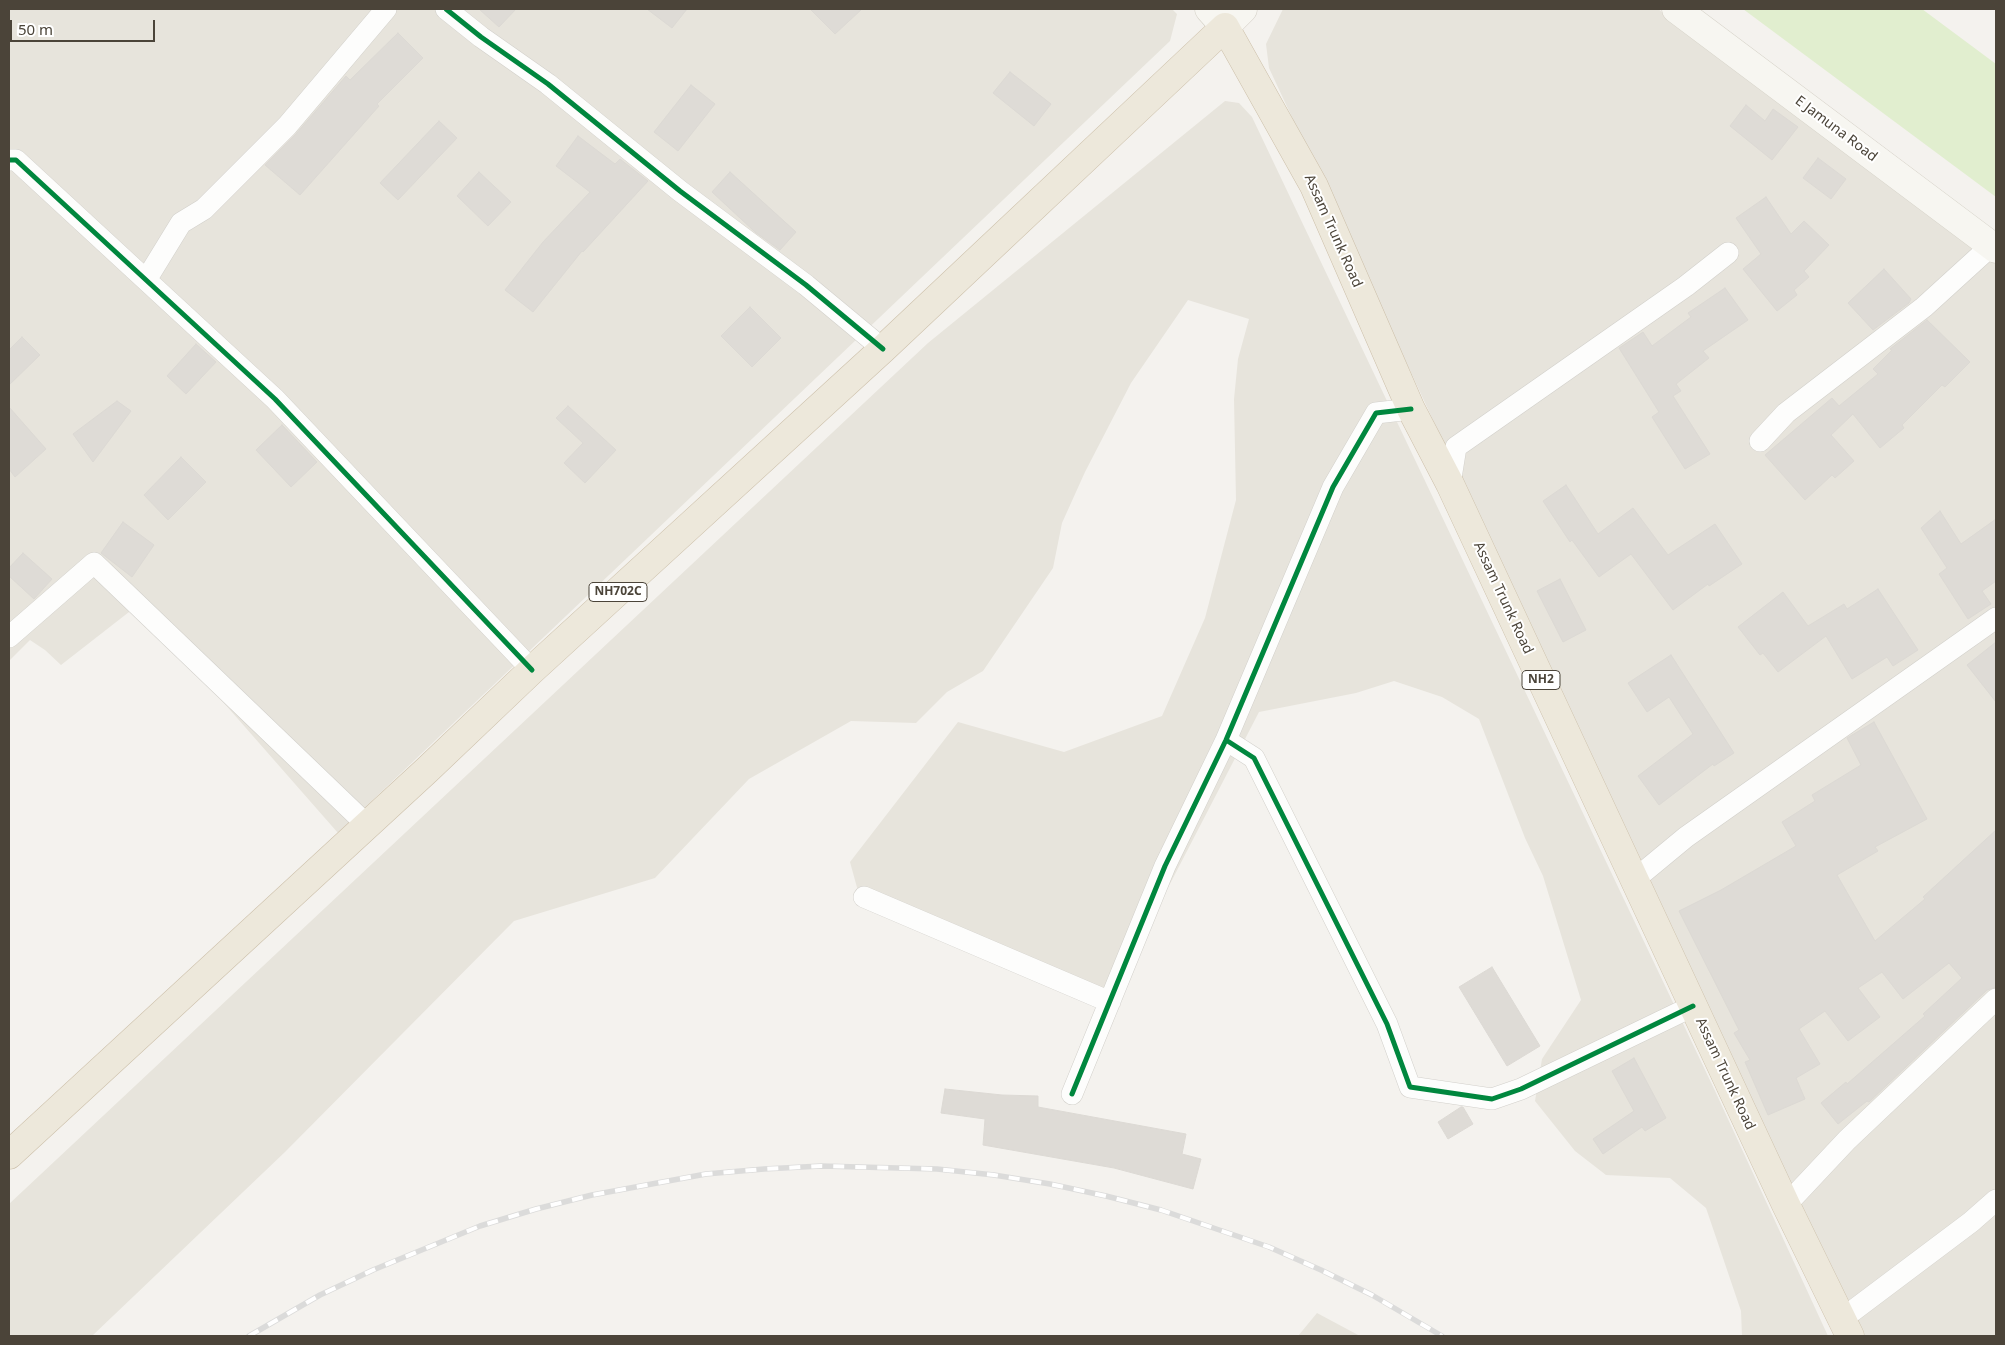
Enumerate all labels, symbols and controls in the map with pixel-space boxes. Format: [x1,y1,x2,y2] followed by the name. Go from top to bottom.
[12,10,158,42] scale bar
[18,19,53,39] text: 50 m
[1792,93,1880,165] street label: E Jamuna Road
[1301,172,1365,290] street label: Assam Trunk Road
[1470,539,1536,657] street label: Assam Trunk Road
[589,582,647,602] road number: NH702C
[1522,670,1560,690] road number: NH2
[1692,1015,1758,1133] street label: Assam Trunk Road

